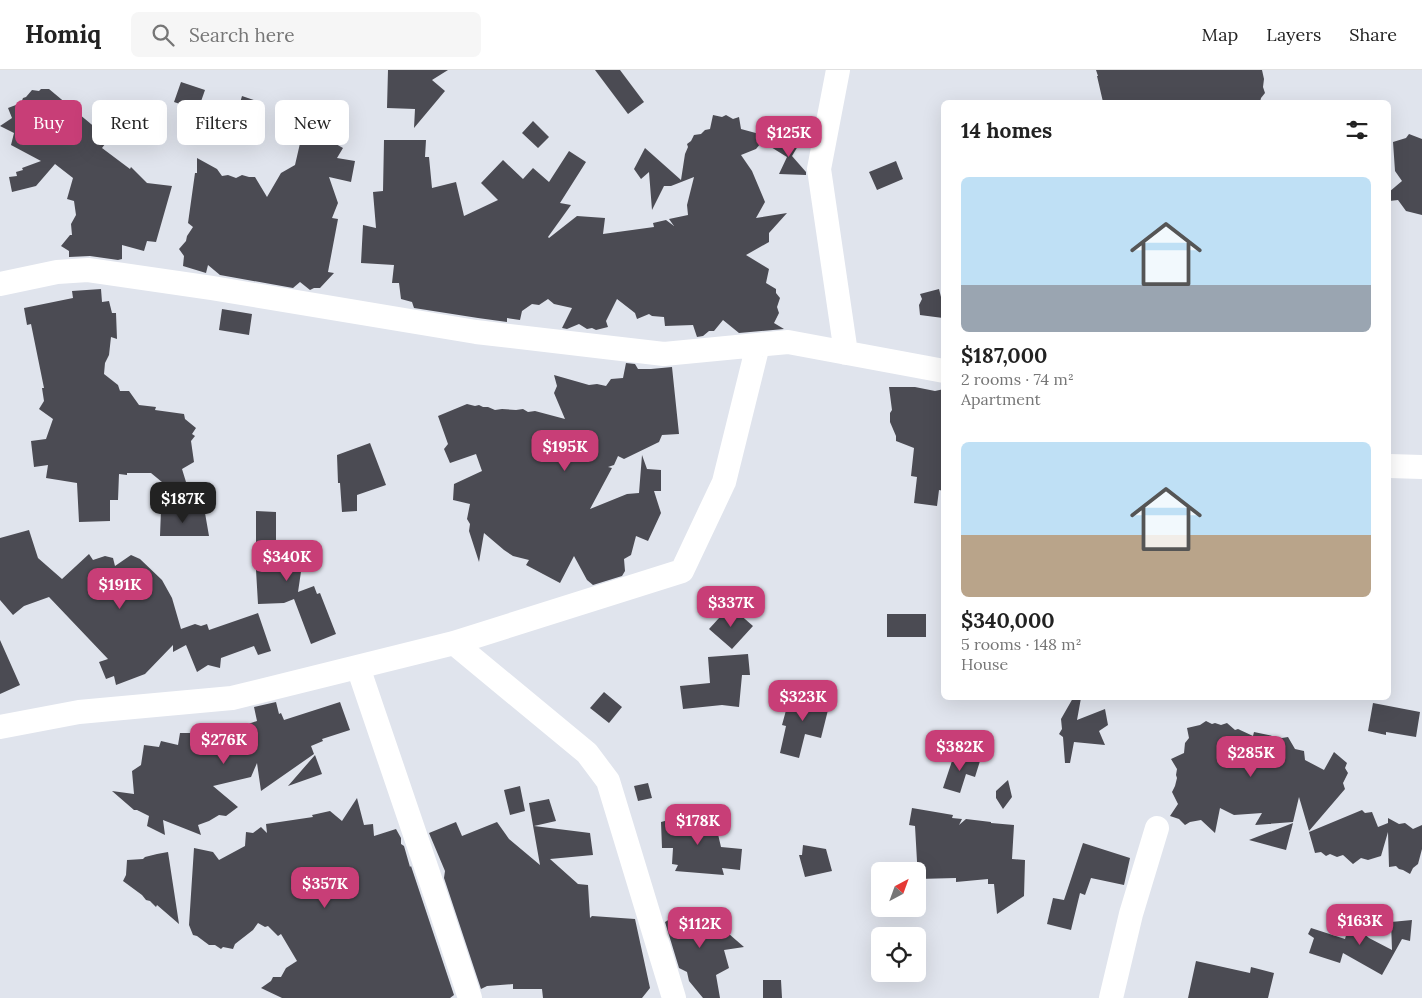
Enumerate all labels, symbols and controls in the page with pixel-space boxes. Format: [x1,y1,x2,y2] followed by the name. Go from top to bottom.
[131,12,481,57] search box
[25,19,101,50] text: Homiq
[149,21,177,49] icon: search
[189,23,295,47] text: Search here
[1202,23,1238,46] text: Map
[1266,23,1321,46] text: Layers
[1349,23,1397,46] text: Share
[15,100,82,145] chip: Buy
[92,100,167,145] chip: Rent
[177,100,265,145] chip: Filters
[275,100,349,145] chip: New
[754,116,824,158] pin: $125K
[1343,116,1371,144] icon: filters
[961,117,1052,144] text: 14 homes
[767,122,811,142] text: $125K
[1121,209,1211,299] icon: home
[961,342,1047,369] text: $187,000
[961,369,1074,389] text: 2 rooms · 74 m²
[961,389,1041,409] text: Apartment
[530,430,600,472] pin: $195K
[542,436,588,456] text: $195K
[1121,474,1211,564] icon: home
[148,482,218,524] pin: $187K
[161,488,205,508] text: $187K
[252,540,322,582] pin: $340K
[263,546,311,566] text: $340K
[85,568,155,610] pin: $191K
[98,574,142,594] text: $191K
[696,586,766,628] pin: $337K
[708,592,754,612] text: $337K
[961,607,1055,634] text: $340,000
[961,634,1082,654] text: 5 rooms · 148 m²
[961,654,1008,674] text: House
[768,680,838,722] pin: $323K
[779,686,827,706] text: $323K
[189,722,259,765] pin: $276K
[201,729,247,749] text: $276K
[925,730,995,772] pin: $382K
[936,736,984,756] text: $382K
[1216,736,1286,778] pin: $285K
[1227,742,1275,762] text: $285K
[663,804,733,846] pin: $178K
[676,810,720,830] text: $178K
[871,862,926,918] north arrow
[871,862,926,982] map controls
[290,866,360,909] pin: $357K
[302,873,348,893] text: $357K
[1325,904,1395,946] pin: $163K
[665,906,735,949] pin: $112K
[1337,910,1383,930] text: $163K
[679,913,721,933] text: $112K
[871,927,926,982] button: locate

